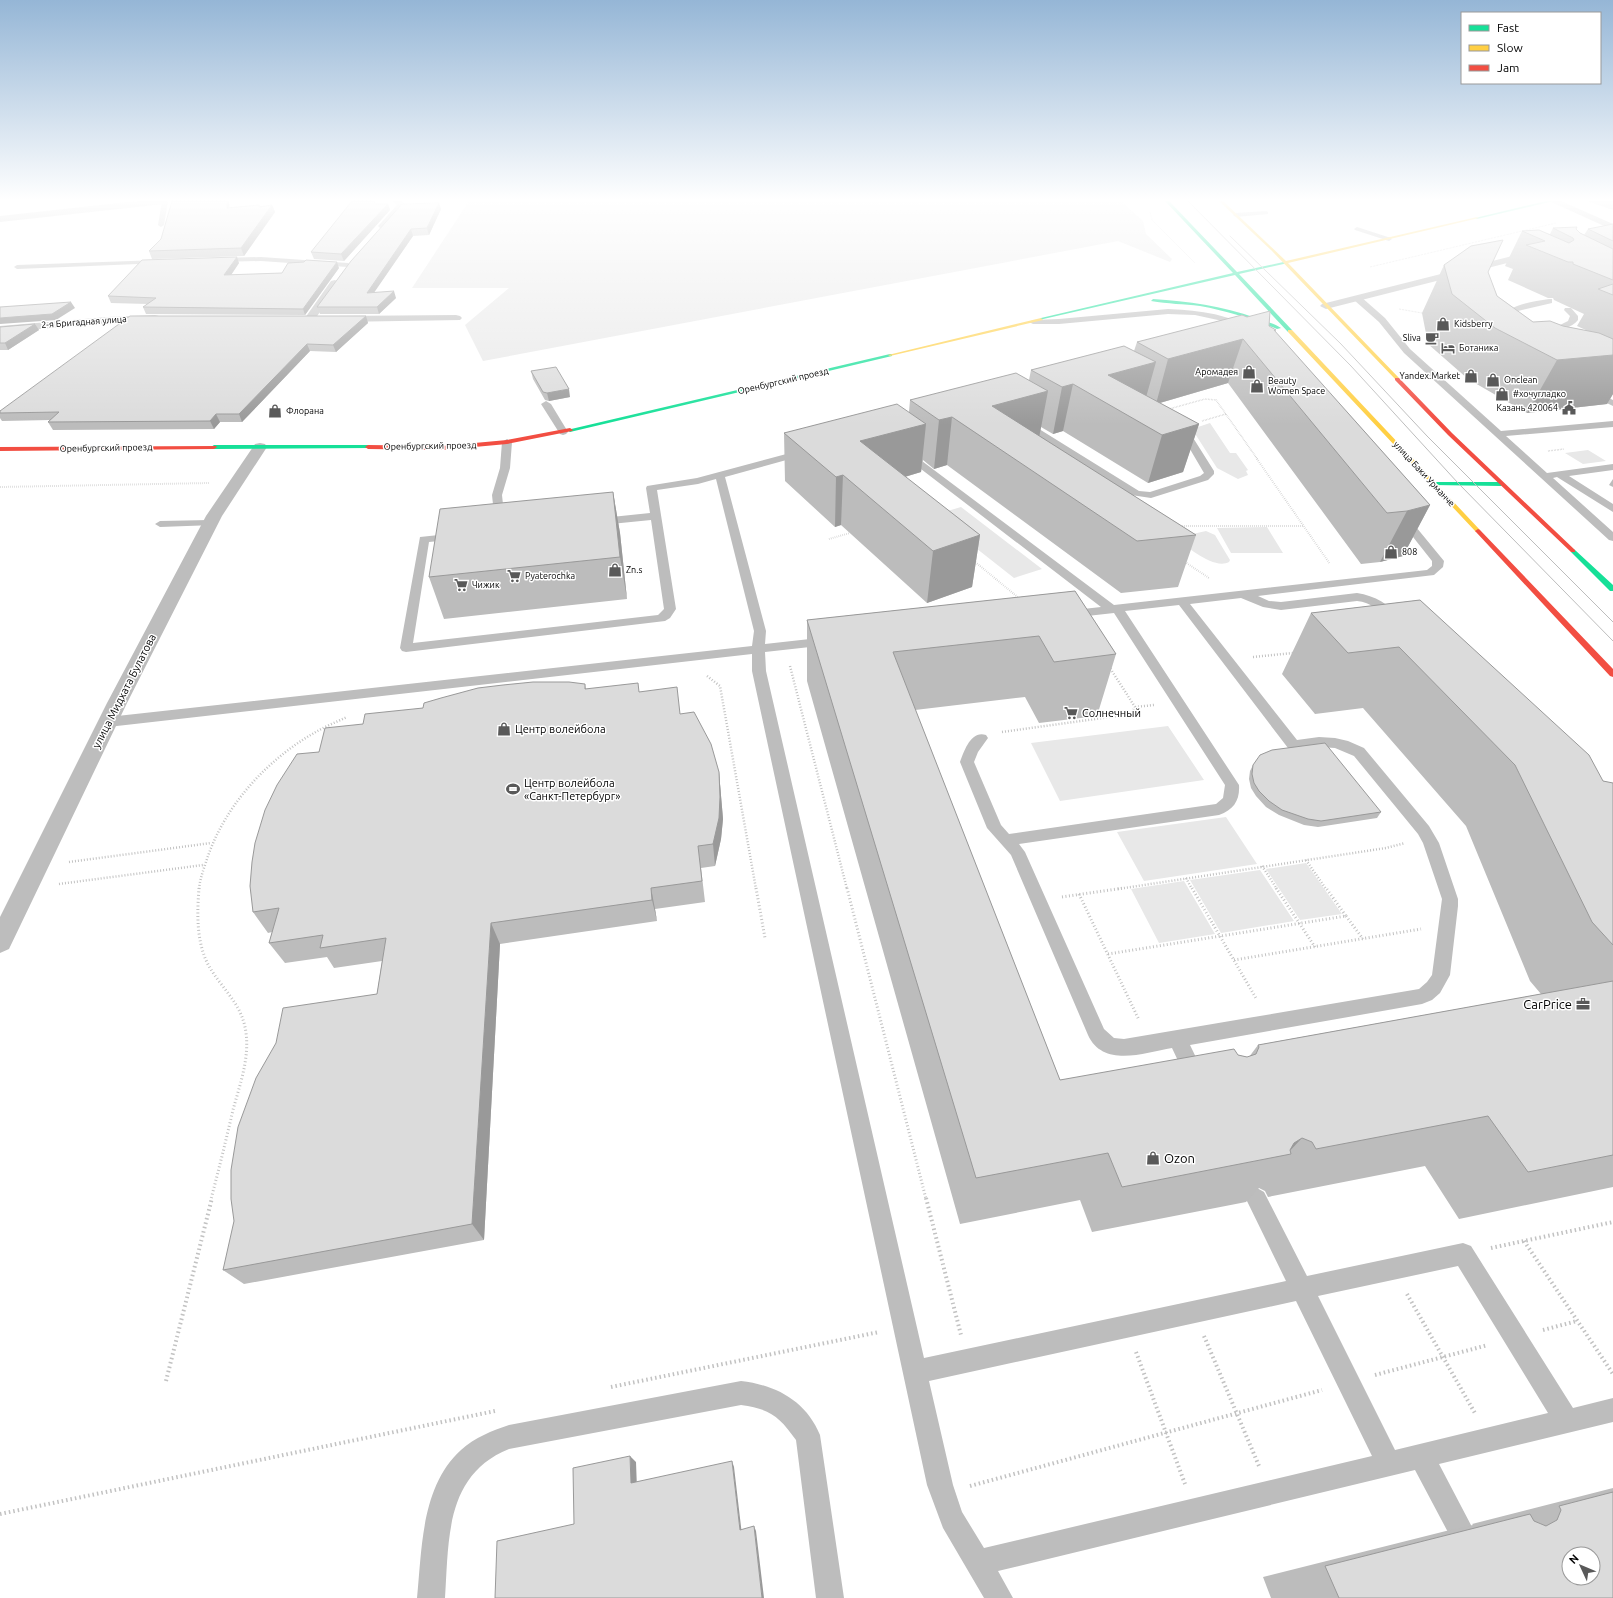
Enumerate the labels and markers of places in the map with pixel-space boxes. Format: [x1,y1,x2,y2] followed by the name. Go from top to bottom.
[1435,316,1451,332] shop icon: Kidsberry
[1454,319,1493,329] place label: Kidsberry
[1424,330,1440,346] cafe icon: Sliva
[1403,333,1421,343] place label: Sliva
[1440,340,1456,356] hotel icon: Ботаника
[1459,343,1498,353] place label: Ботаника
[1241,364,1257,380] shop icon: Аромадея
[1195,367,1238,377] place label: Аромадея
[1463,368,1479,384] shop icon: Yandex.Market
[1400,371,1460,381] place label: Yandex.Market
[1485,372,1501,388] shop icon: Onclean
[1504,375,1537,385] place label: Onclean
[1268,376,1325,396] place label: Beauty Women Space
[1249,378,1265,394] shop icon: Beauty Women Space
[1494,386,1510,402] shop icon: #хочугладко
[1513,389,1566,399] place label: #хочугладко
[1561,400,1577,416] public building icon: Казань 420064
[267,403,283,419] shop icon: Флорана
[1497,403,1558,413] place label: Казань 420064
[286,406,324,416] place label: Флорана
[1383,544,1399,560] shop icon: 808
[1402,547,1417,557] place label: 808
[607,562,623,578] shop icon: Zn.s
[626,565,642,575] place label: Zn.s
[506,568,522,584] supermarket icon: Pyaterochka
[525,571,575,581] place label: Pyaterochka
[453,577,469,593] supermarket icon: Чижик
[472,580,500,590] place label: Чижик
[1063,705,1079,721] supermarket icon: Солнечный
[1082,707,1141,719] place label: Солнечный
[496,721,512,737] shop icon: Центр волейбола
[515,723,606,735] place label: Центр волейбола
[524,777,620,802] place label: Центр волейбола «Санкт-Петербург»
[505,781,521,797] sports icon: Центр волейбола «Санкт-Петербург»
[1575,996,1591,1012] office icon: CarPrice
[1523,997,1572,1011] place label: CarPrice
[1145,1150,1161,1166] shop icon: Ozon
[1164,1151,1195,1165] place label: Ozon

